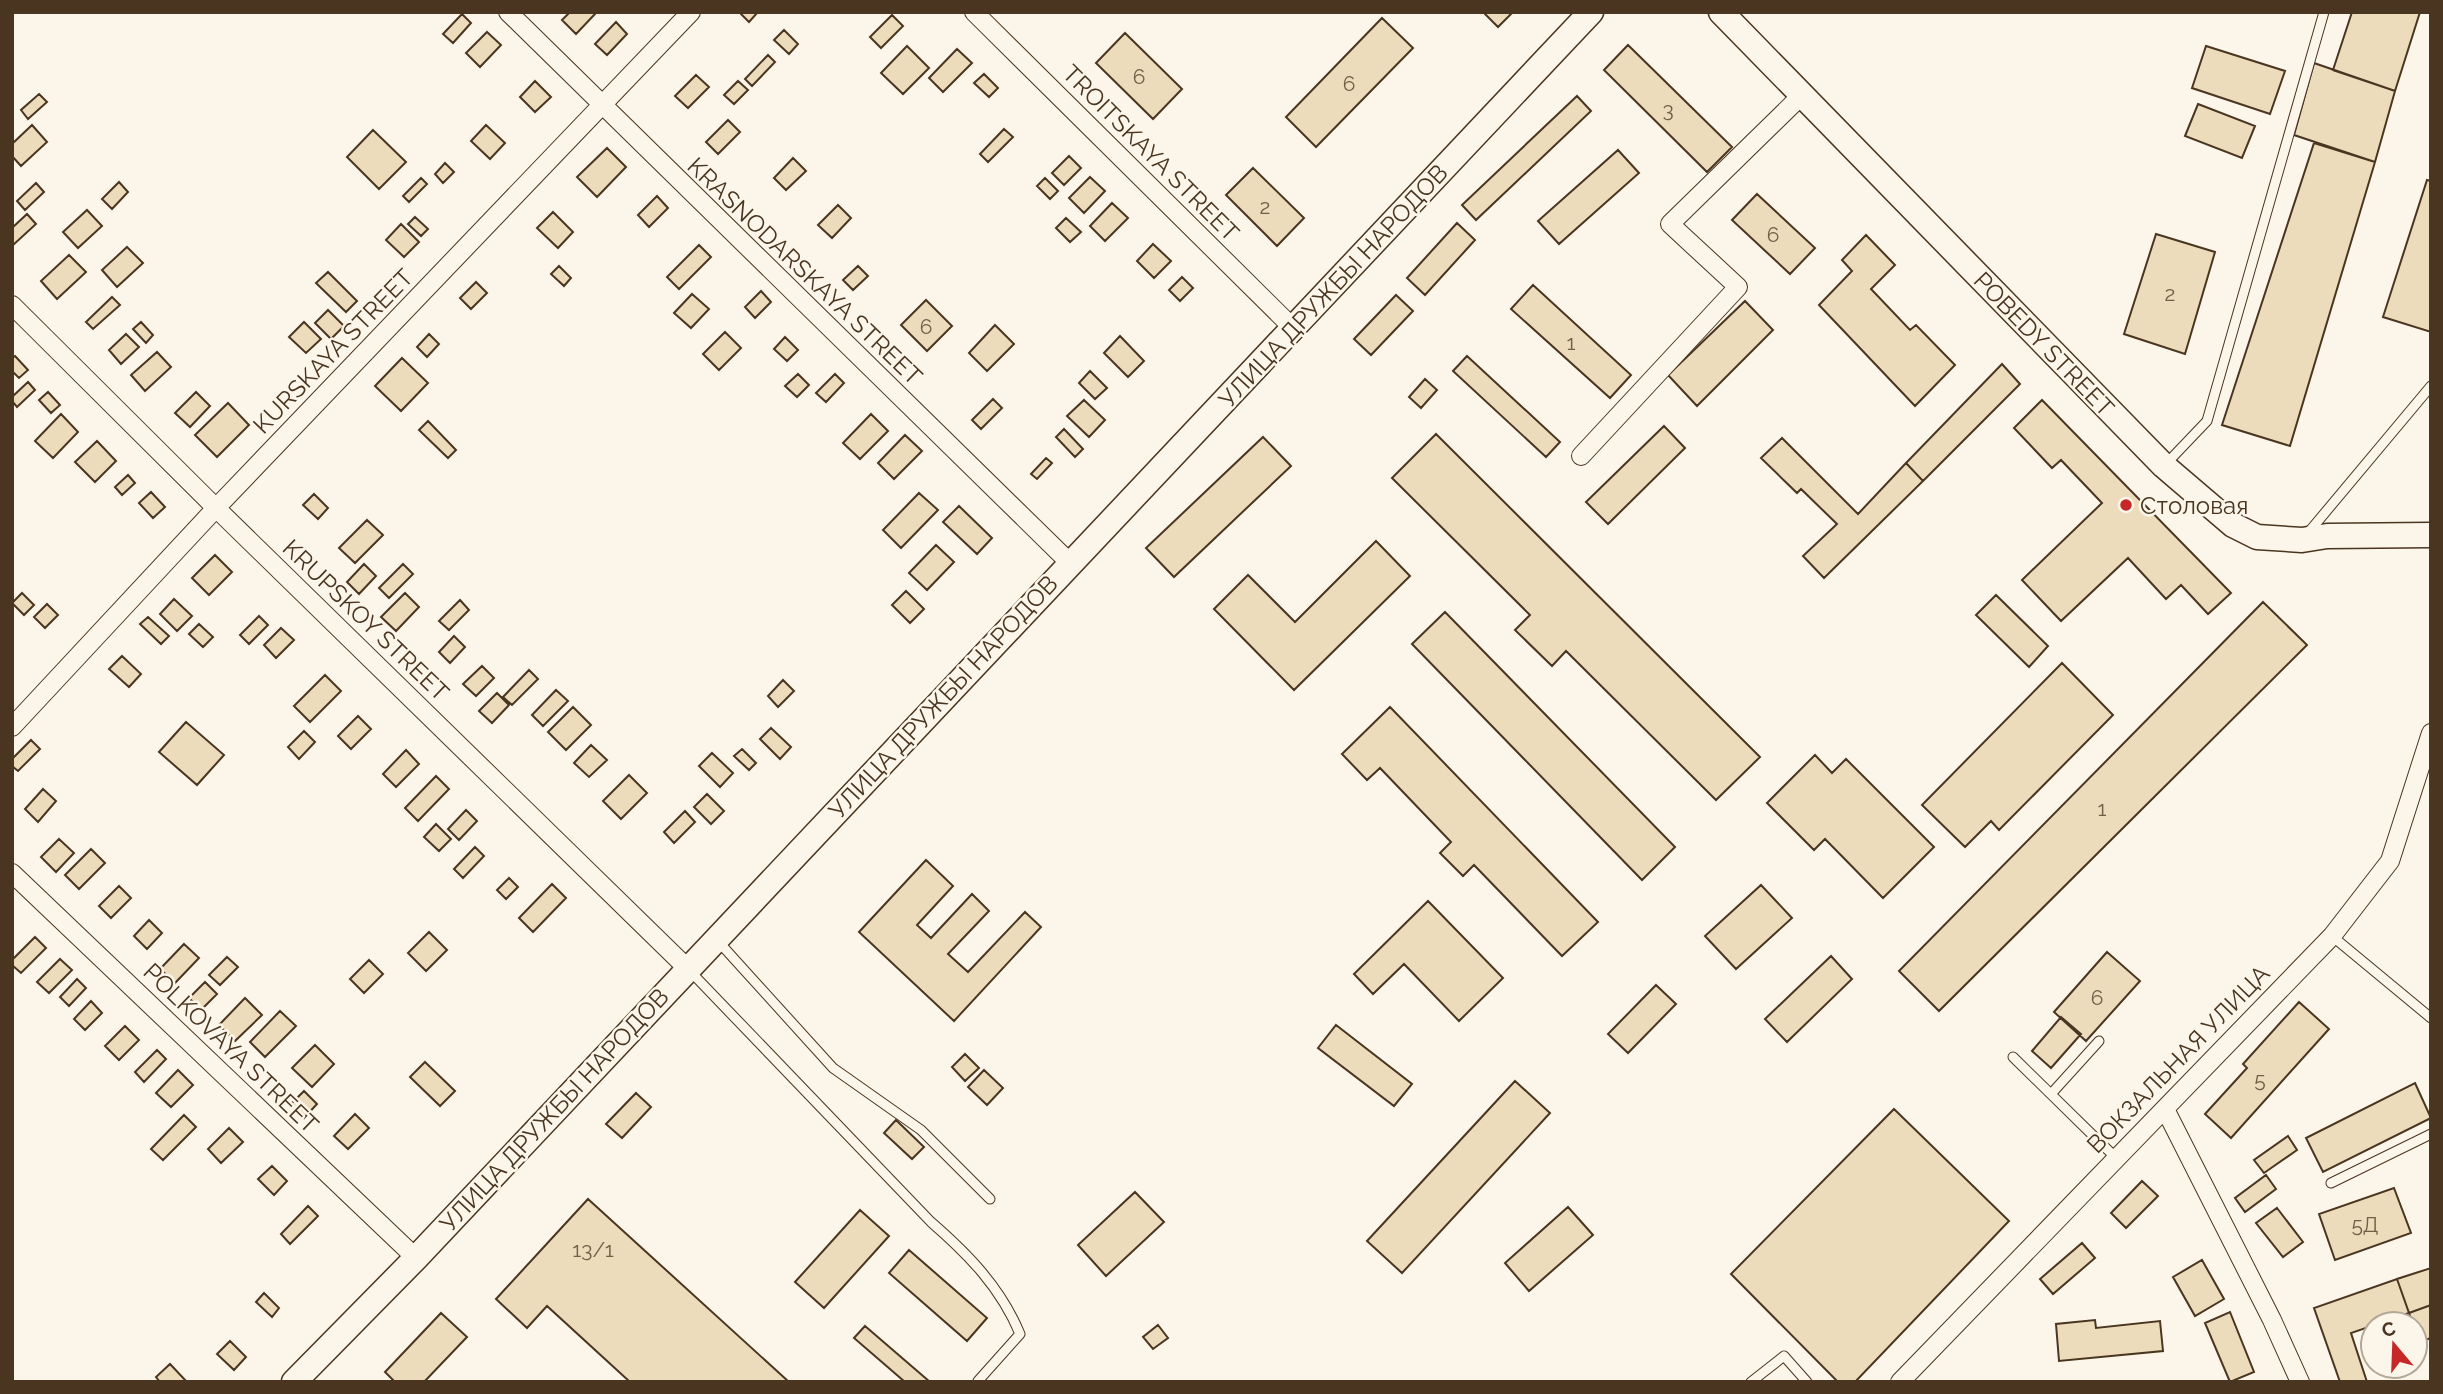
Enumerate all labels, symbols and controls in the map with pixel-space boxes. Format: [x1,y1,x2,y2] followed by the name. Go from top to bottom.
[1057,59,1245,247] street label: TROITSKAYA STREET
[1133,64,1145,89] house number: 6
[1343,71,1355,96] house number: 6
[1662,97,1674,122] house number: 3
[682,151,929,391] street label: KRASNODARSKAYA STREET
[1213,158,1453,414] street label: УЛИЦА ДРУЖБЫ НАРОДОВ
[1260,194,1270,219] house number: 2
[1767,222,1779,247] house number: 6
[247,262,419,439] street label: KURSKAYA STREET
[1968,266,2120,422] street label: POBEDY STREET
[2165,281,2175,306] house number: 2
[920,314,932,339] house number: 6
[1567,330,1576,355] house number: 1
[2140,491,2248,520] place label: Столовая
[2118,497,2134,513] marker: Столовая
[277,533,455,707] street label: KRUPSKOY STREET
[823,569,1063,825] street label: УЛИЦА ДРУЖБЫ НАРОДОВ
[2098,796,2107,821] house number: 1
[137,957,325,1139] street label: POLKOVAYA STREET
[2081,959,2275,1159] street label: ВОКЗАЛЬНАЯ УЛИЦА
[434,982,674,1238] street label: УЛИЦА ДРУЖБЫ НАРОДОВ
[2091,985,2103,1010] house number: 6
[2254,1067,2266,1092] house number: 5
[2351,1212,2379,1237] house number: 5Д
[572,1237,614,1262] house number: 13/1
[2359,1310,2429,1380] north arrow
[2379,1316,2398,1341] text: С

